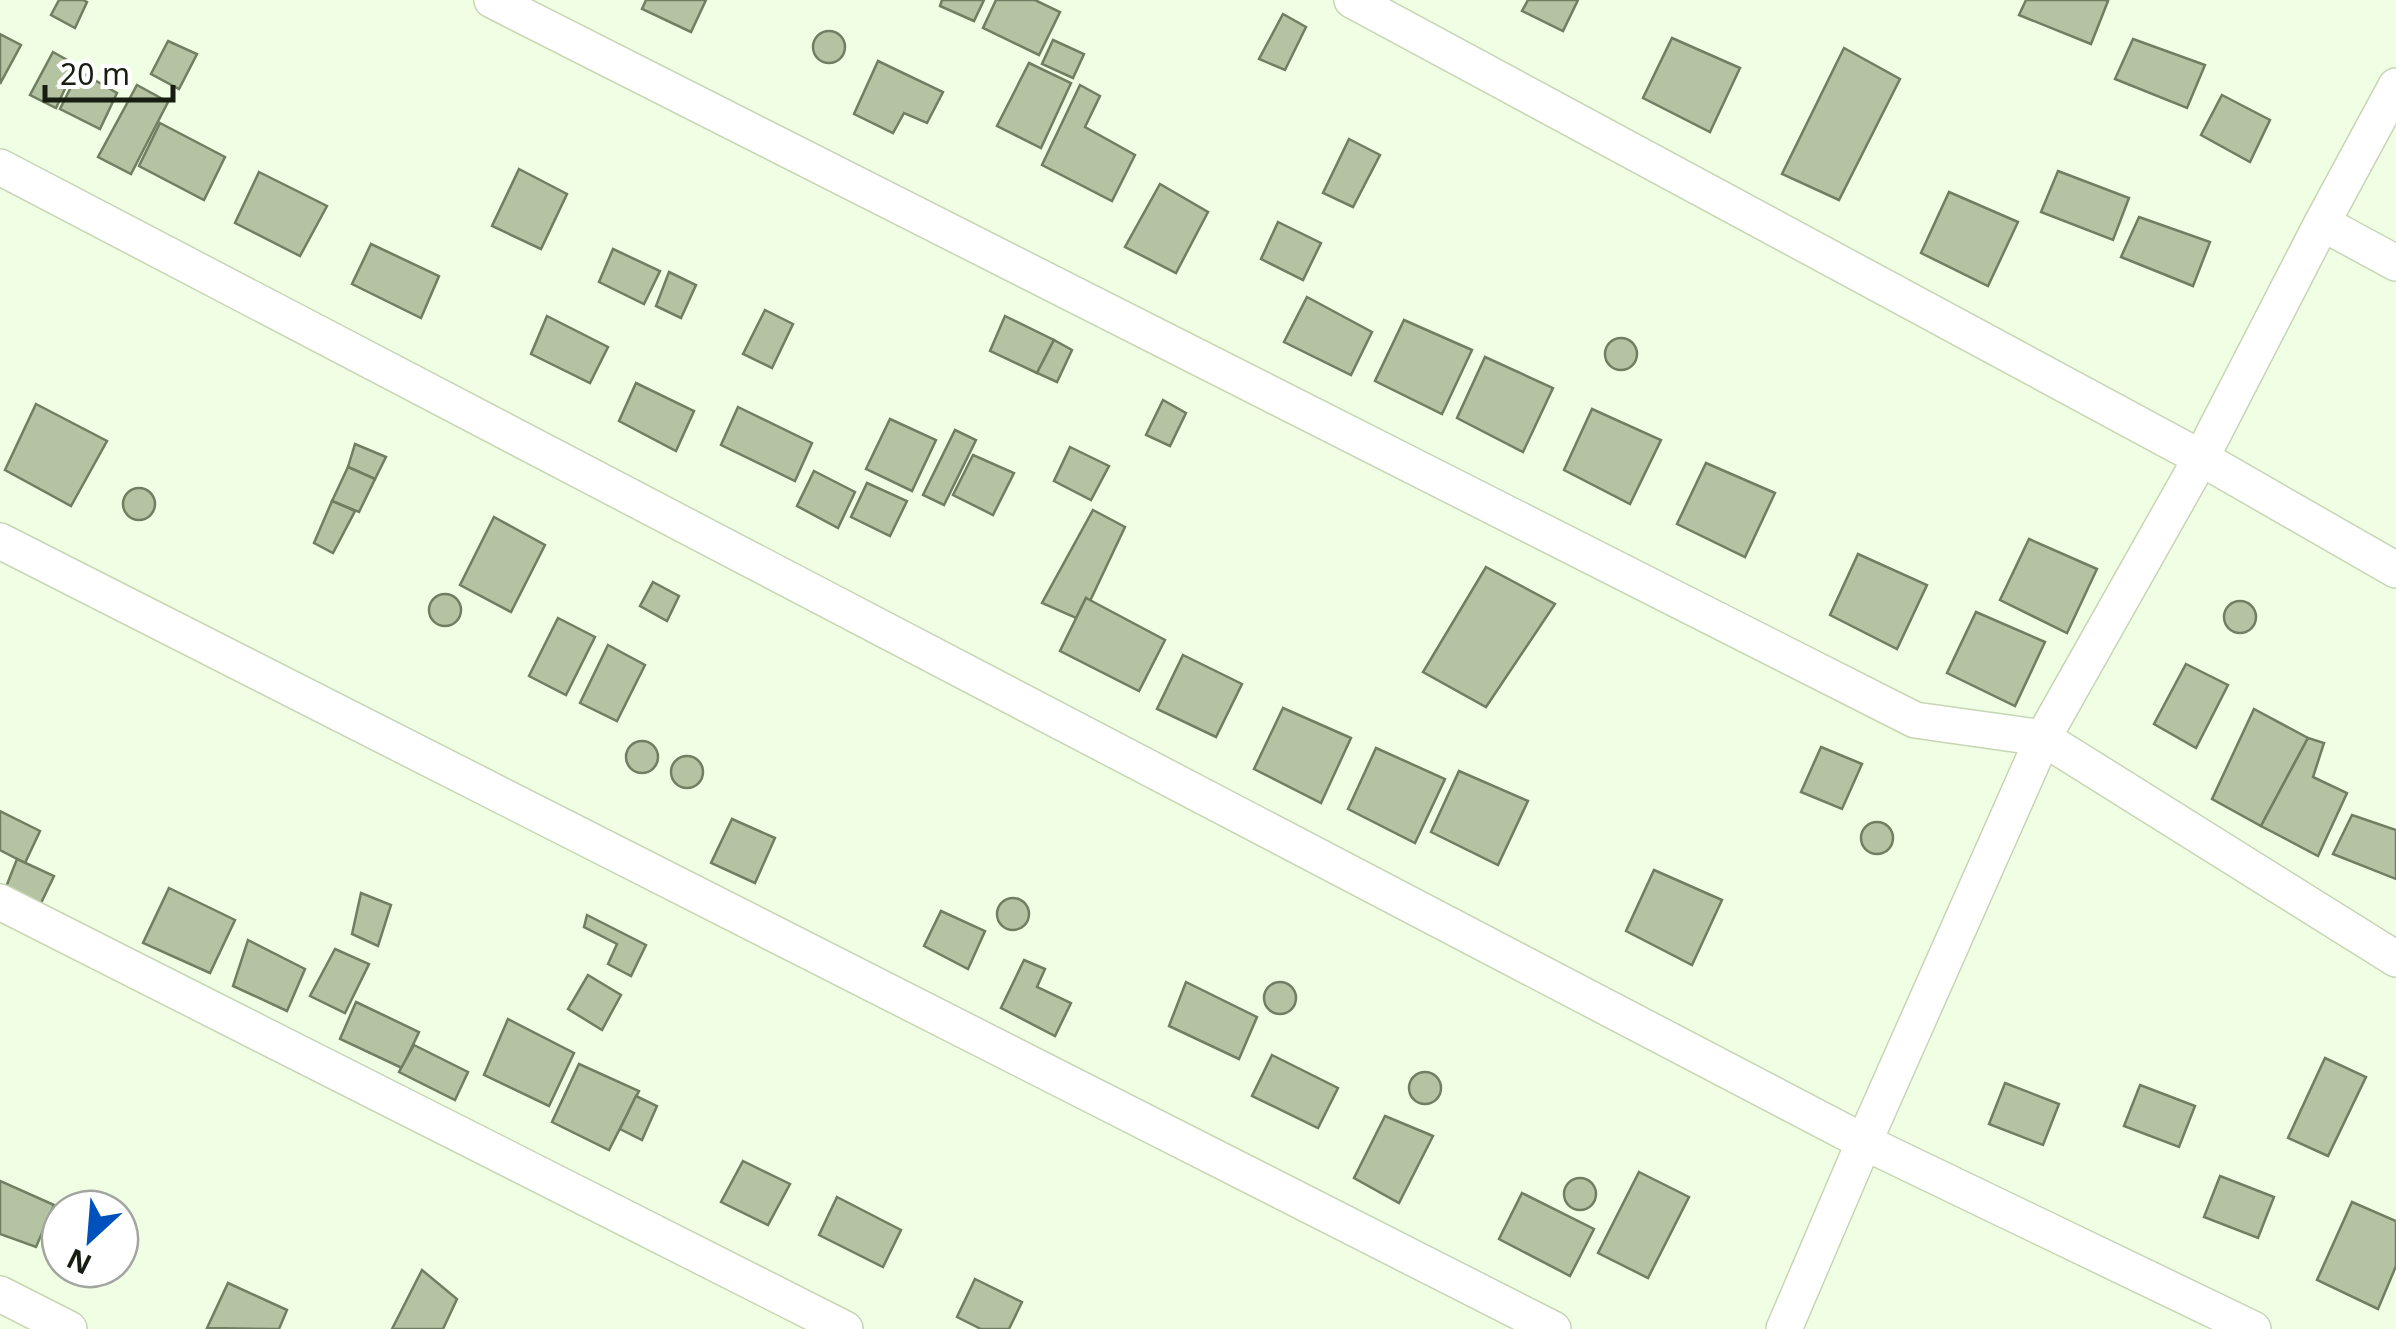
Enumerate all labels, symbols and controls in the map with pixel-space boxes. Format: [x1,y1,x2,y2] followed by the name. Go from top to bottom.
[45,40,172,102] scale bar
[60,53,130,94] text: 20 m
[40,1189,140,1289] north arrow
[60,1240,97,1284] text: N

